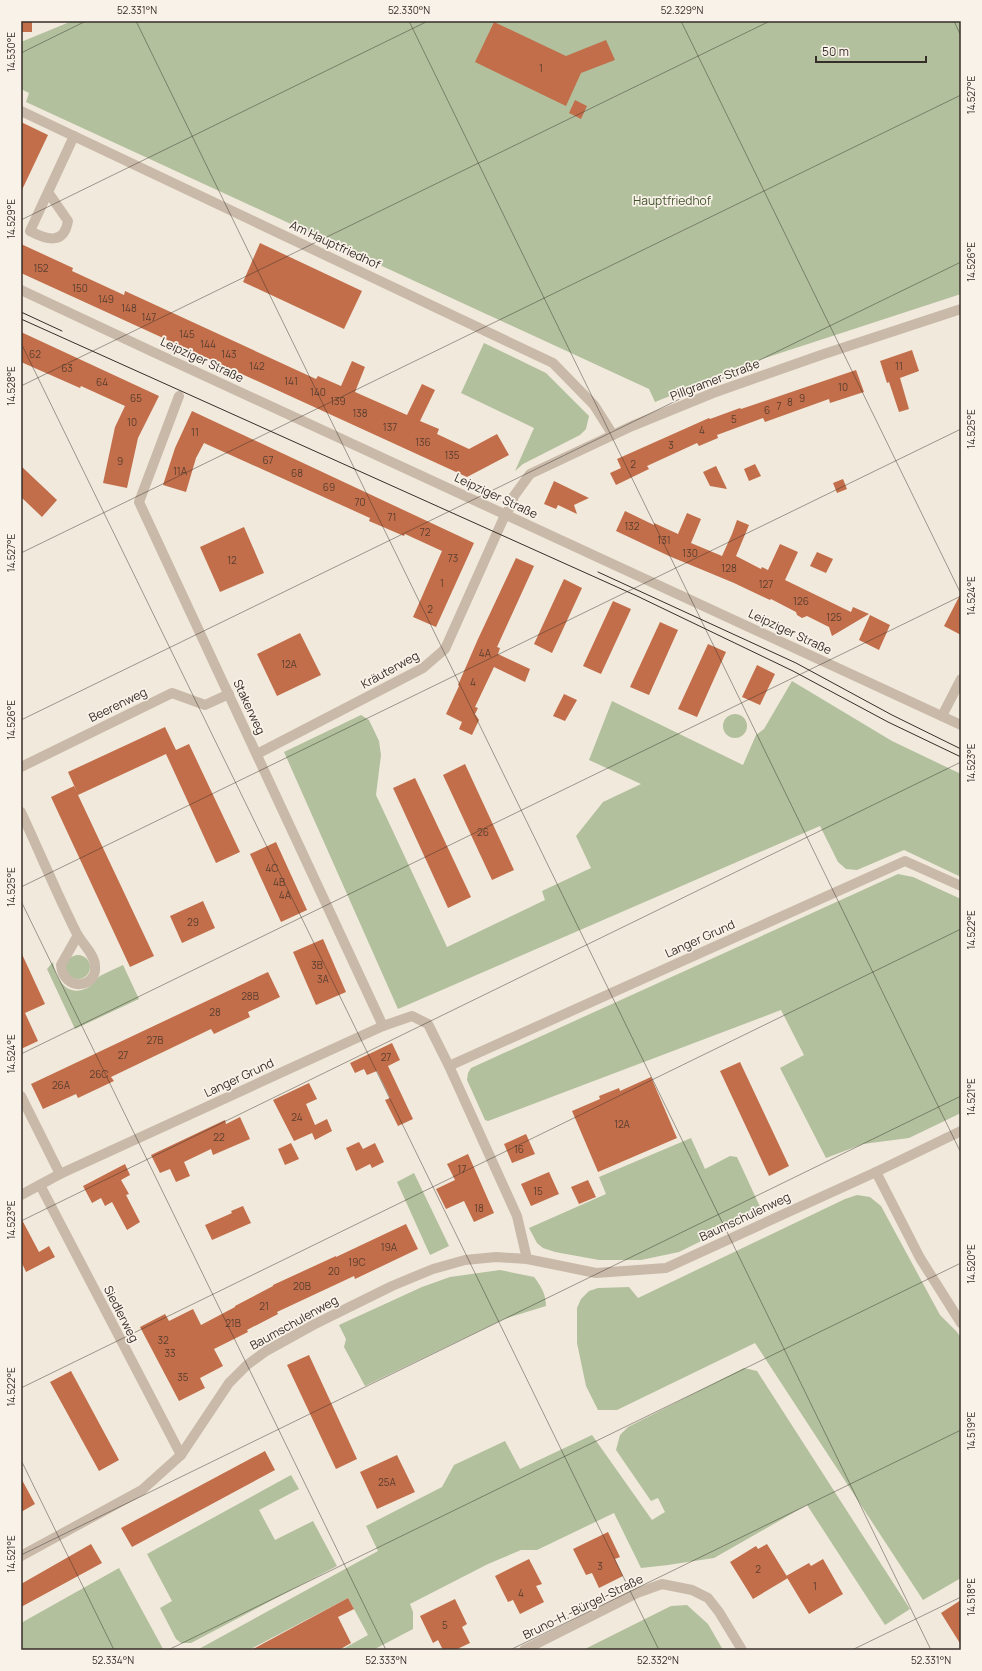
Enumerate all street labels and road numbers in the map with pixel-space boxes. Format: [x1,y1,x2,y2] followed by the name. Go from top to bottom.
[287,216,384,273] street label: Am Hauptfriedhof
[158,333,247,386] street label: Leipziger Straße
[668,355,762,404] street label: Pillgramer Straße
[452,469,541,522] street label: Leipziger Straße
[746,605,835,658] street label: Leipziger Straße
[358,647,422,693] street label: Kräuterweg
[229,676,270,737] street label: Stakerweg
[86,683,150,726] street label: Beerenweg
[662,916,737,962] street label: Langer Grund
[201,1054,276,1101] street label: Langer Grund
[697,1188,793,1245] street label: Baumschulenweg
[100,1282,143,1345] street label: Siedlerweg
[247,1291,341,1354] street label: Baumschulenweg
[520,1570,646,1643] street label: Bruno-H.-Bürgel-Straße

